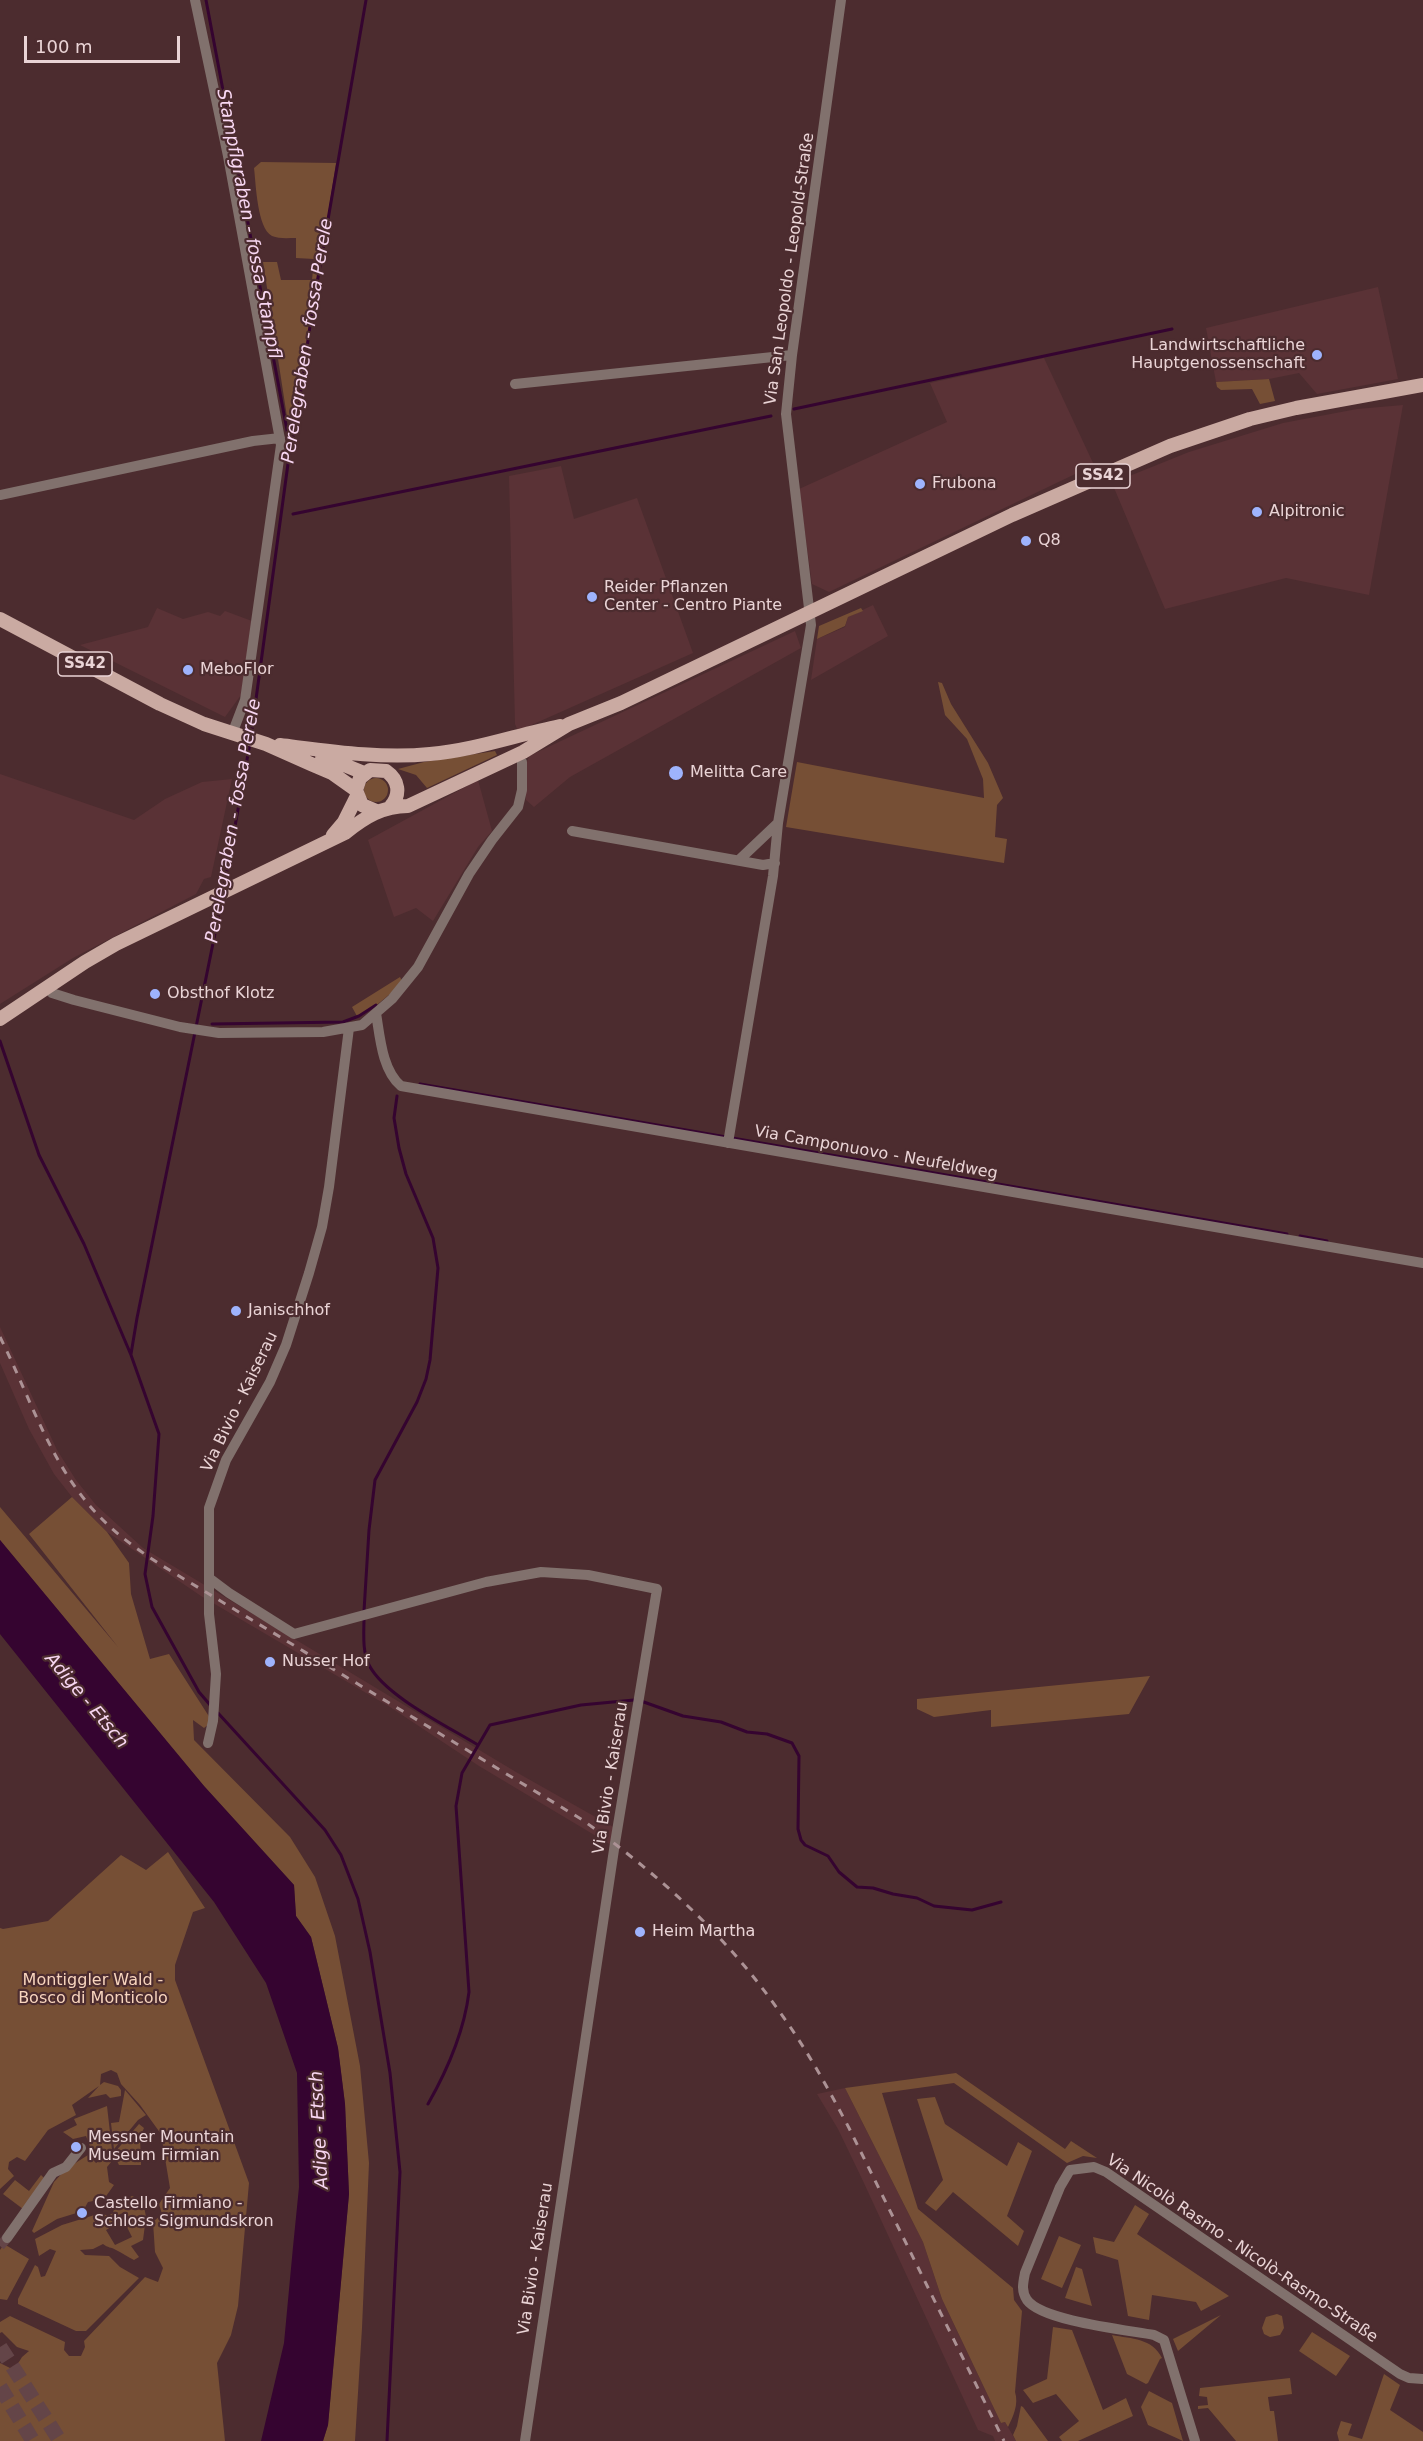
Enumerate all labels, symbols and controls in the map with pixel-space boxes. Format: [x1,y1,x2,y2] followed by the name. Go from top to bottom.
[27,24,183,62] scale bar
[35,36,93,57] text: 100 m
[211,87,285,361] water label: Stampflgraben - fossa Stampfl
[761,132,819,406] street label: Via San Leopoldo - Leopold-Straße
[278,217,338,465] water label: Perelegraben - fossa Perele
[1131,336,1305,374] place label: Landwirtschaftliche Hauptgenossenschaft
[1310,348,1324,362] marker: Landwirtschaftliche Hauptgenossenschaft
[1076,464,1130,488] road number: SS42
[932,474,997,494] place label: Frubona
[913,477,927,491] marker: Frubona
[1269,502,1345,522] place label: Alpitronic
[1250,505,1264,519] marker: Alpitronic
[1038,531,1061,551] place label: Q8
[1019,534,1033,548] marker: Q8
[604,578,782,616] place label: Reider Pflanzen Center - Centro Piante
[585,590,599,604] marker: Reider Pflanzen Center - Centro Piante
[58,652,112,676] road number: SS42
[200,660,274,680] place label: MeboFlor
[181,663,195,677] marker: MeboFlor
[202,697,266,945] water label: Perelegraben - fossa Perele
[690,763,787,783] place label: Melitta Care
[667,764,685,782] marker: Melitta Care
[167,984,274,1004] place label: Obsthof Klotz
[148,987,162,1001] marker: Obsthof Klotz
[753,1122,999,1184] street label: Via Camponuovo - Neufeldweg
[248,1301,330,1321] place label: Janischhof
[229,1304,243,1318] marker: Janischhof
[198,1329,282,1475] street label: Via Bivio - Kaiserau
[40,1649,132,1753] water label: Adige - Etsch
[282,1652,370,1672] place label: Nusser Hof
[263,1655,277,1669] marker: Nusser Hof
[589,1700,633,1856] street label: Via Bivio - Kaiserau
[652,1922,755,1942] place label: Heim Martha
[633,1925,647,1939] marker: Heim Martha
[18,1971,168,2009] park label: Montiggler Wald - Bosco di Monticolo
[306,2070,334,2190] water label: Adige - Etsch
[88,2128,235,2166] place label: Messner Mountain Museum Firmian
[69,2140,83,2154] marker: Messner Mountain Museum Firmian
[1103,2151,1381,2347] street label: Via Nicolò Rasmo - Nicolò-Rasmo-Straße
[514,2181,558,2337] street label: Via Bivio - Kaiserau
[94,2194,274,2232] place label: Castello Firmiano - Schloss Sigmundskron
[75,2206,89,2220] marker: Castello Firmiano - Schloss Sigmundskron

